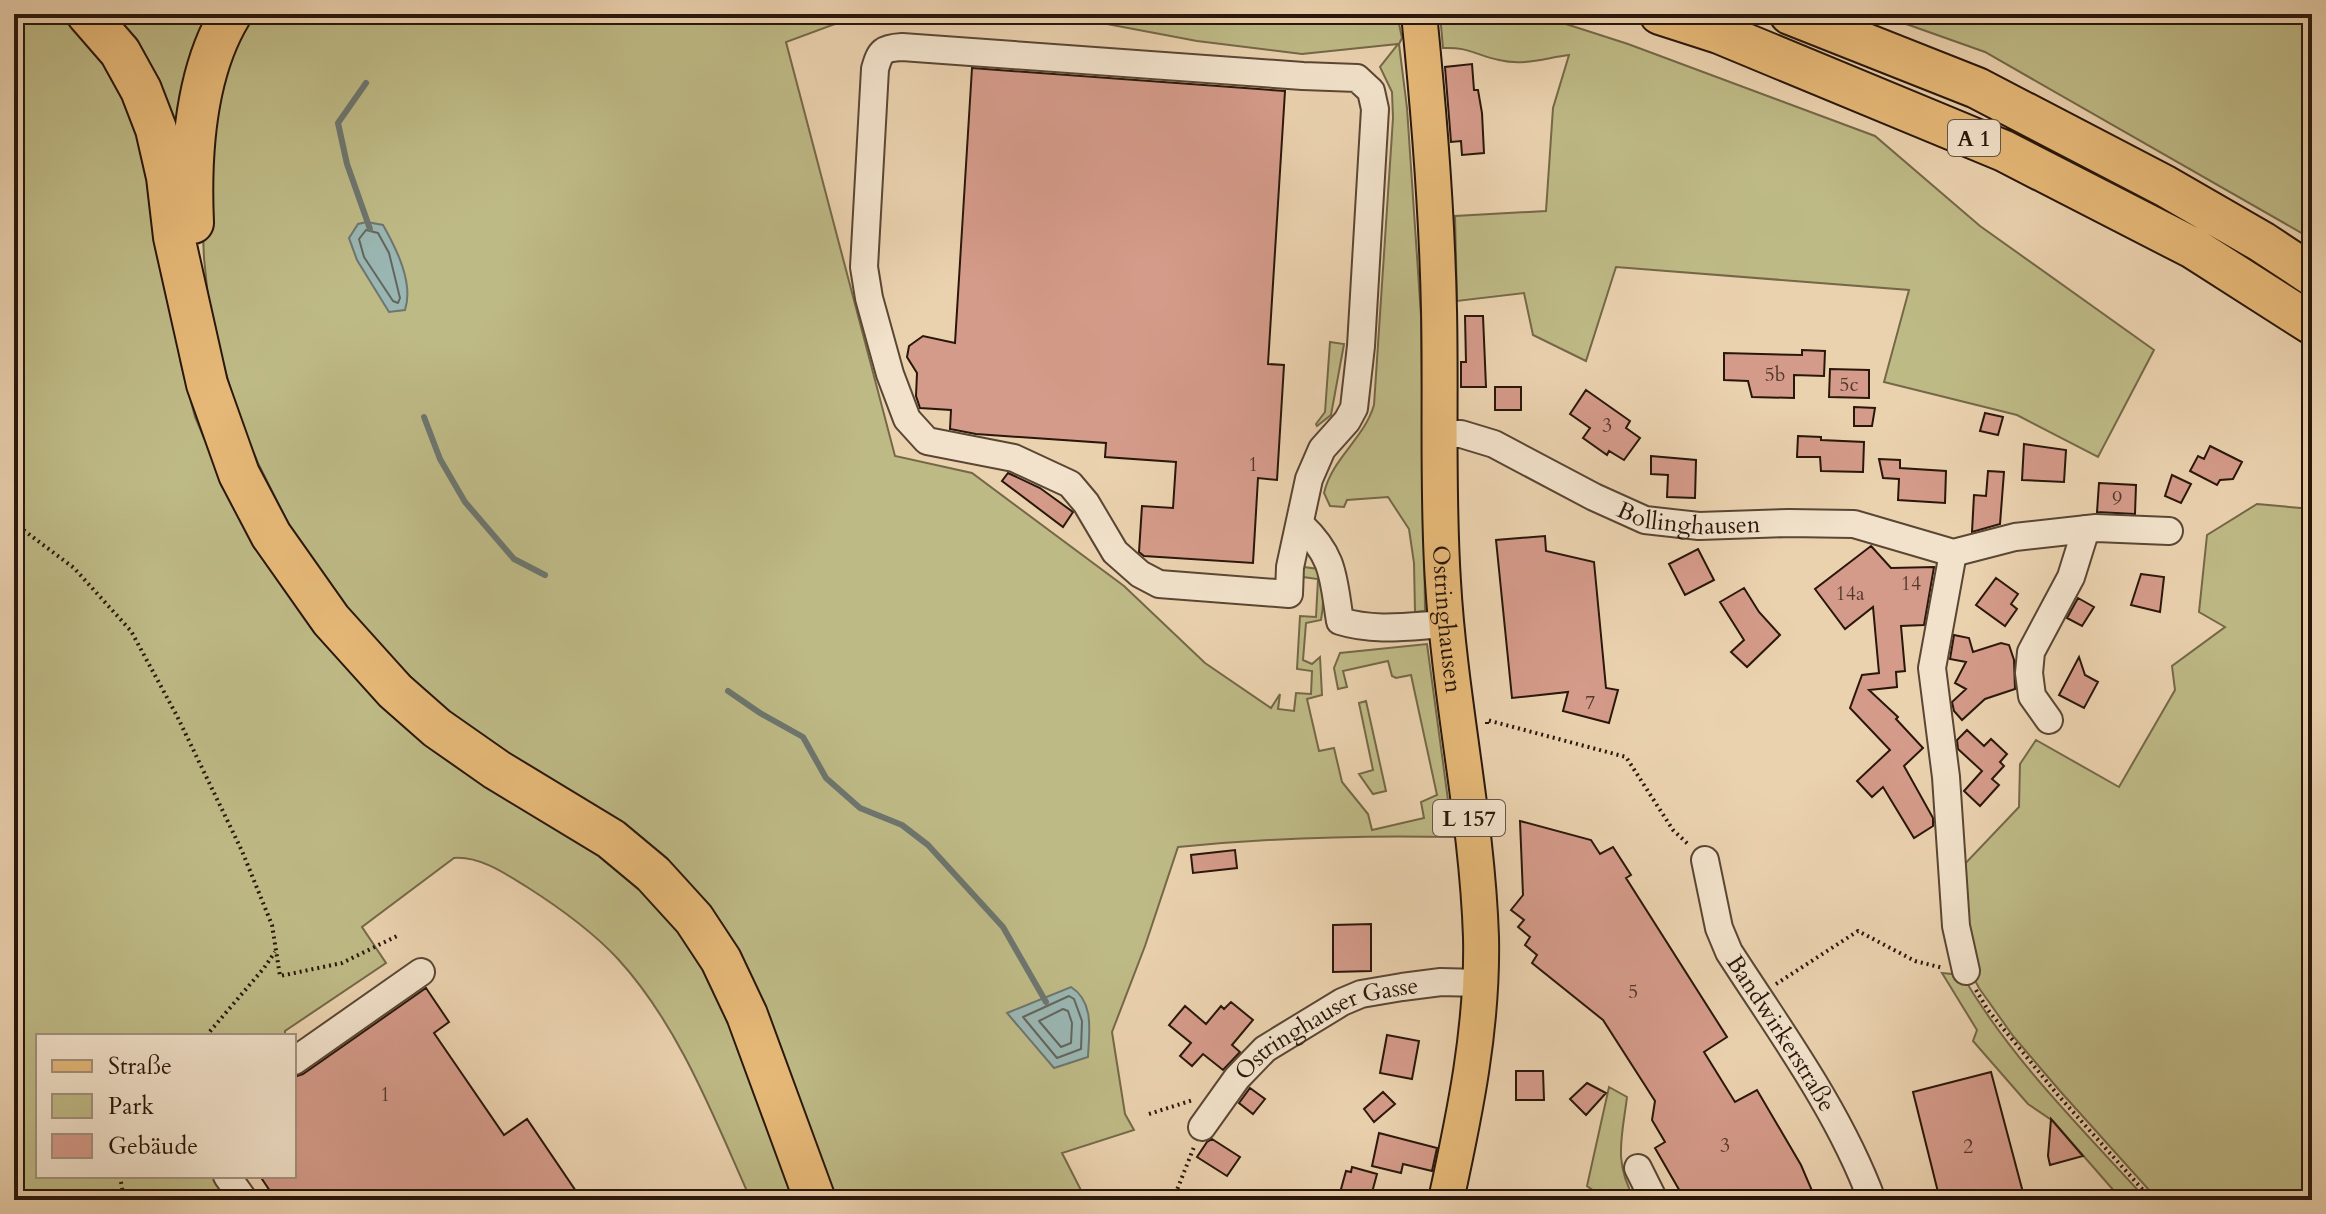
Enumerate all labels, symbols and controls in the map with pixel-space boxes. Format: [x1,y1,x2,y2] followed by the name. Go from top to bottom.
[1948,120,2000,156] road number: A 1
[1765,361,1785,388] house number: 5b
[1839,371,1859,398] house number: 5c
[1602,412,1612,439] house number: 3
[1248,451,1258,478] house number: 1
[2112,485,2122,512] house number: 9
[1612,494,1761,543] street label: Bollinghausen
[1424,544,1470,695] street label: Ostringhausen
[1901,570,1921,597] house number: 14
[1835,580,1865,607] house number: 14a
[1585,689,1595,716] house number: 7
[1433,800,1505,836] road number: L 157
[1718,949,1843,1118] street label: Bandwirkerstraße
[1227,969,1420,1088] street label: Ostringhauser Gasse
[1628,978,1638,1005] house number: 5
[36,1034,296,1178] legend
[108,1050,172,1083] text: Straße
[380,1081,390,1108] house number: 1
[108,1090,154,1123] text: Park
[108,1130,198,1163] text: Gebäude
[1720,1132,1730,1159] house number: 3
[1963,1133,1973,1160] house number: 2

